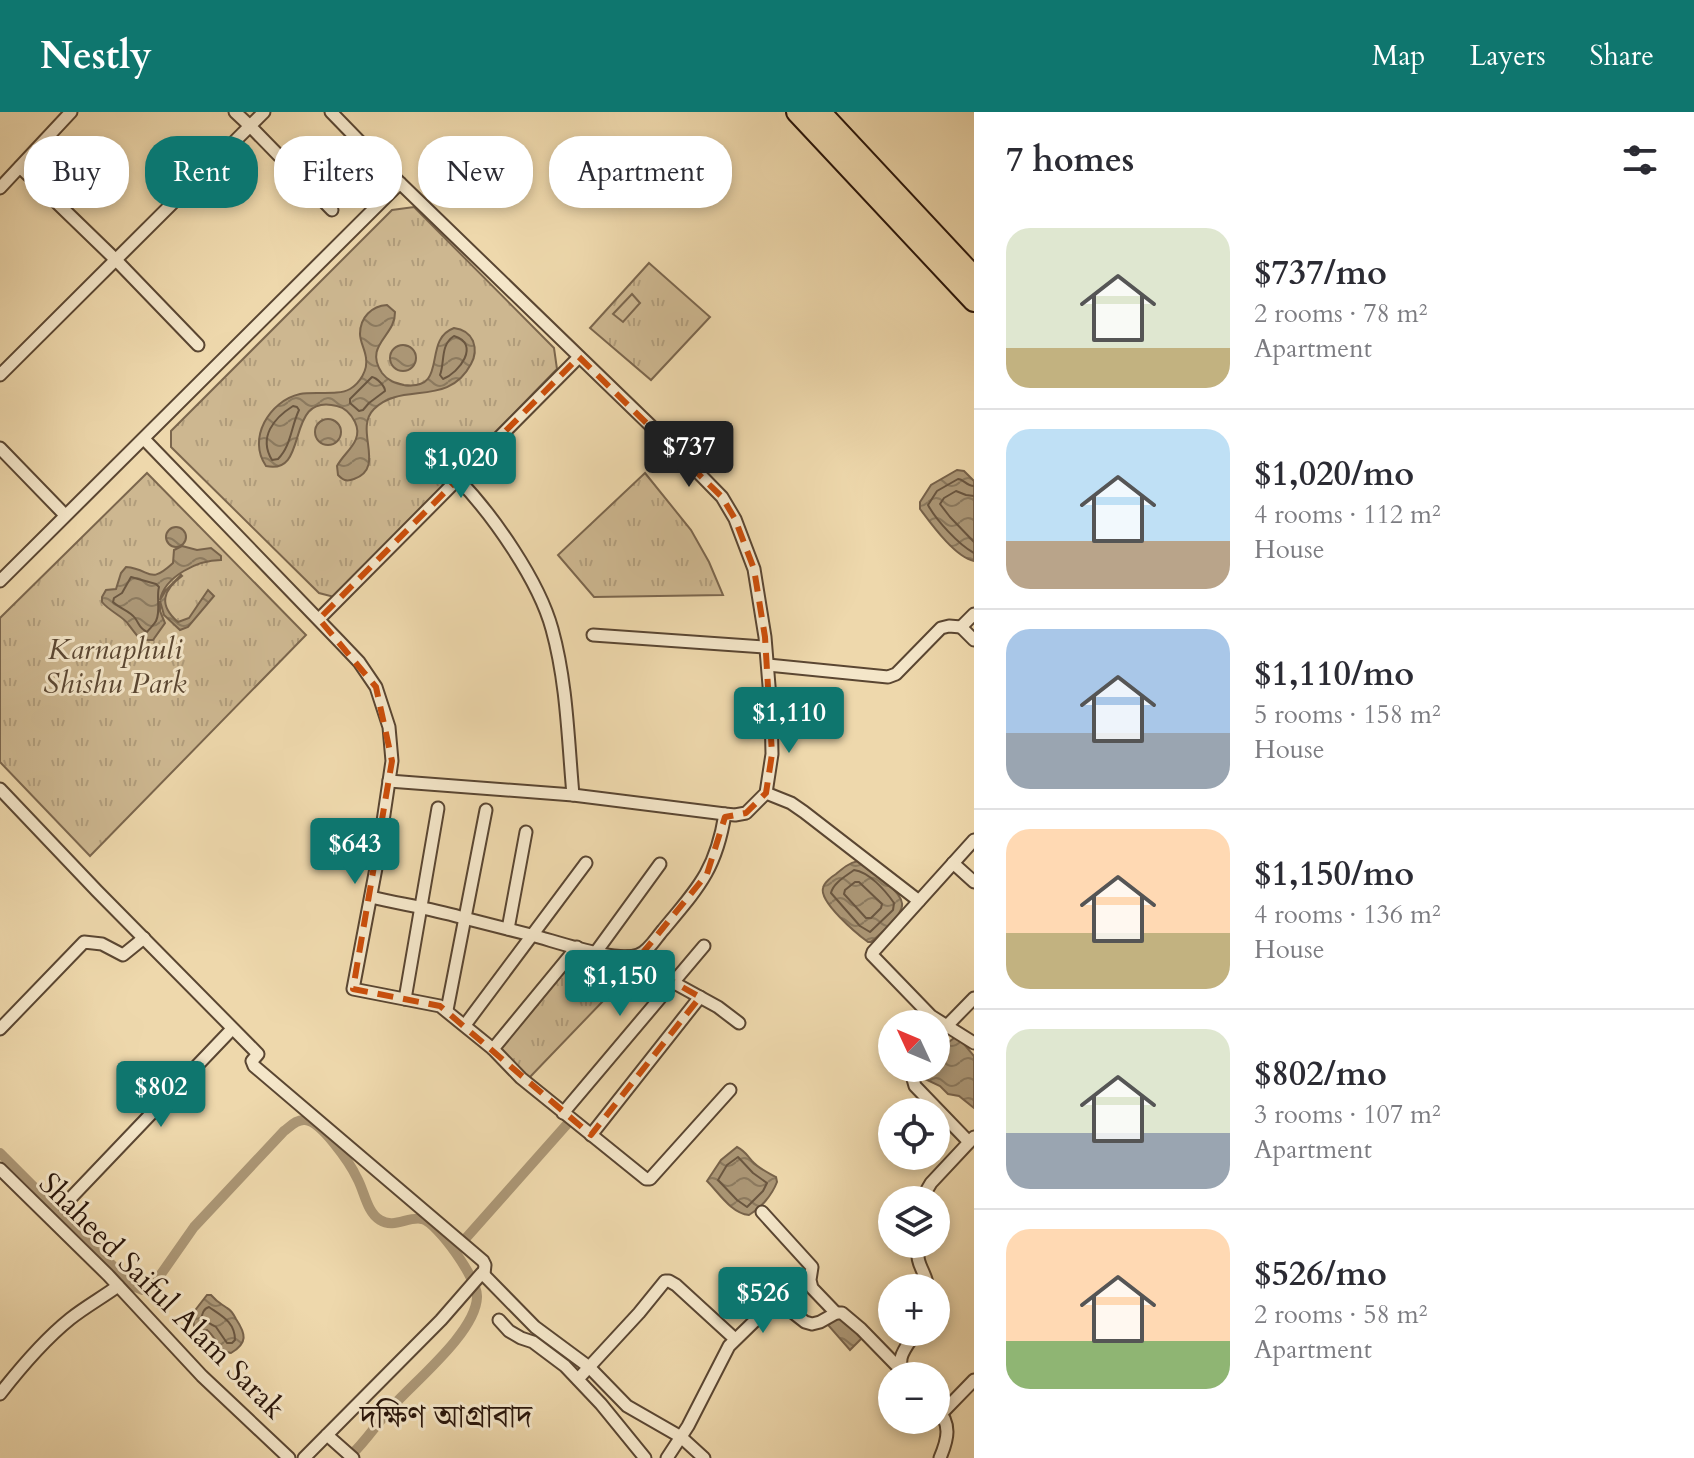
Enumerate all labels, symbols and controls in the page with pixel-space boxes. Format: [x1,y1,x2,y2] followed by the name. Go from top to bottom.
[40,30,152,82] text: Nestly
[1372,37,1425,75] text: Map
[1469,37,1546,75] text: Layers
[1590,37,1654,75] text: Share
[24,136,129,208] chip: Buy
[145,136,258,208] chip: Rent
[274,136,402,208] chip: Filters
[418,136,533,208] chip: New
[549,136,732,208] chip: Apartment
[1006,137,1134,183] text: 7 homes
[1618,138,1662,182] icon: filters
[1254,250,1387,296] text: $737/mo
[1070,260,1166,356] icon: home
[1254,296,1427,331] text: 2 rooms · 78 m²
[1254,331,1372,366] text: Apartment
[642,421,736,489] pin: $737
[662,429,716,464] text: $737
[396,432,526,500] pin: $1,020
[424,440,498,475] text: $1,020
[1254,451,1414,497] text: $1,020/mo
[1070,461,1166,557] icon: home
[1254,497,1441,532] text: 4 rooms · 112 m²
[1254,532,1325,567] text: House
[43,629,187,704] park label: Karnaphuli Shishu Park
[1254,651,1414,697] text: $1,110/mo
[1070,661,1166,757] icon: home
[724,687,854,755] pin: $1,110
[752,695,826,730] text: $1,110
[1254,697,1441,732] text: 5 rooms · 158 m²
[1254,732,1325,767] text: House
[308,818,402,886] pin: $643
[328,826,382,861] text: $643
[1254,851,1414,897] text: $1,150/mo
[1070,861,1166,957] icon: home
[1254,897,1441,932] text: 4 rooms · 136 m²
[1254,932,1325,967] text: House
[555,950,685,1018] pin: $1,150
[583,958,657,993] text: $1,150
[878,1010,950,1082] north arrow
[878,1010,950,1434] map controls
[1254,1051,1387,1097] text: $802/mo
[114,1061,208,1129] pin: $802
[1070,1061,1166,1157] icon: home
[134,1069,188,1104] text: $802
[1254,1097,1441,1132] text: 3 rooms · 107 m²
[878,1098,950,1170] button: locate
[1254,1132,1372,1167] text: Apartment
[30,1164,294,1428] street label: Shaheed Saiful Alam Sarak
[878,1186,950,1258] button: layers
[1254,1251,1387,1297] text: $526/mo
[1070,1261,1166,1357] icon: home
[716,1267,810,1335] pin: $526
[878,1274,950,1346] button: +
[736,1275,790,1310] text: $526
[1254,1297,1427,1332] text: 2 rooms · 58 m²
[1254,1332,1372,1367] text: Apartment
[878,1362,950,1434] button: −
[359,1395,534,1439] district label: দক্ষিণ আগ্রাবাদ

